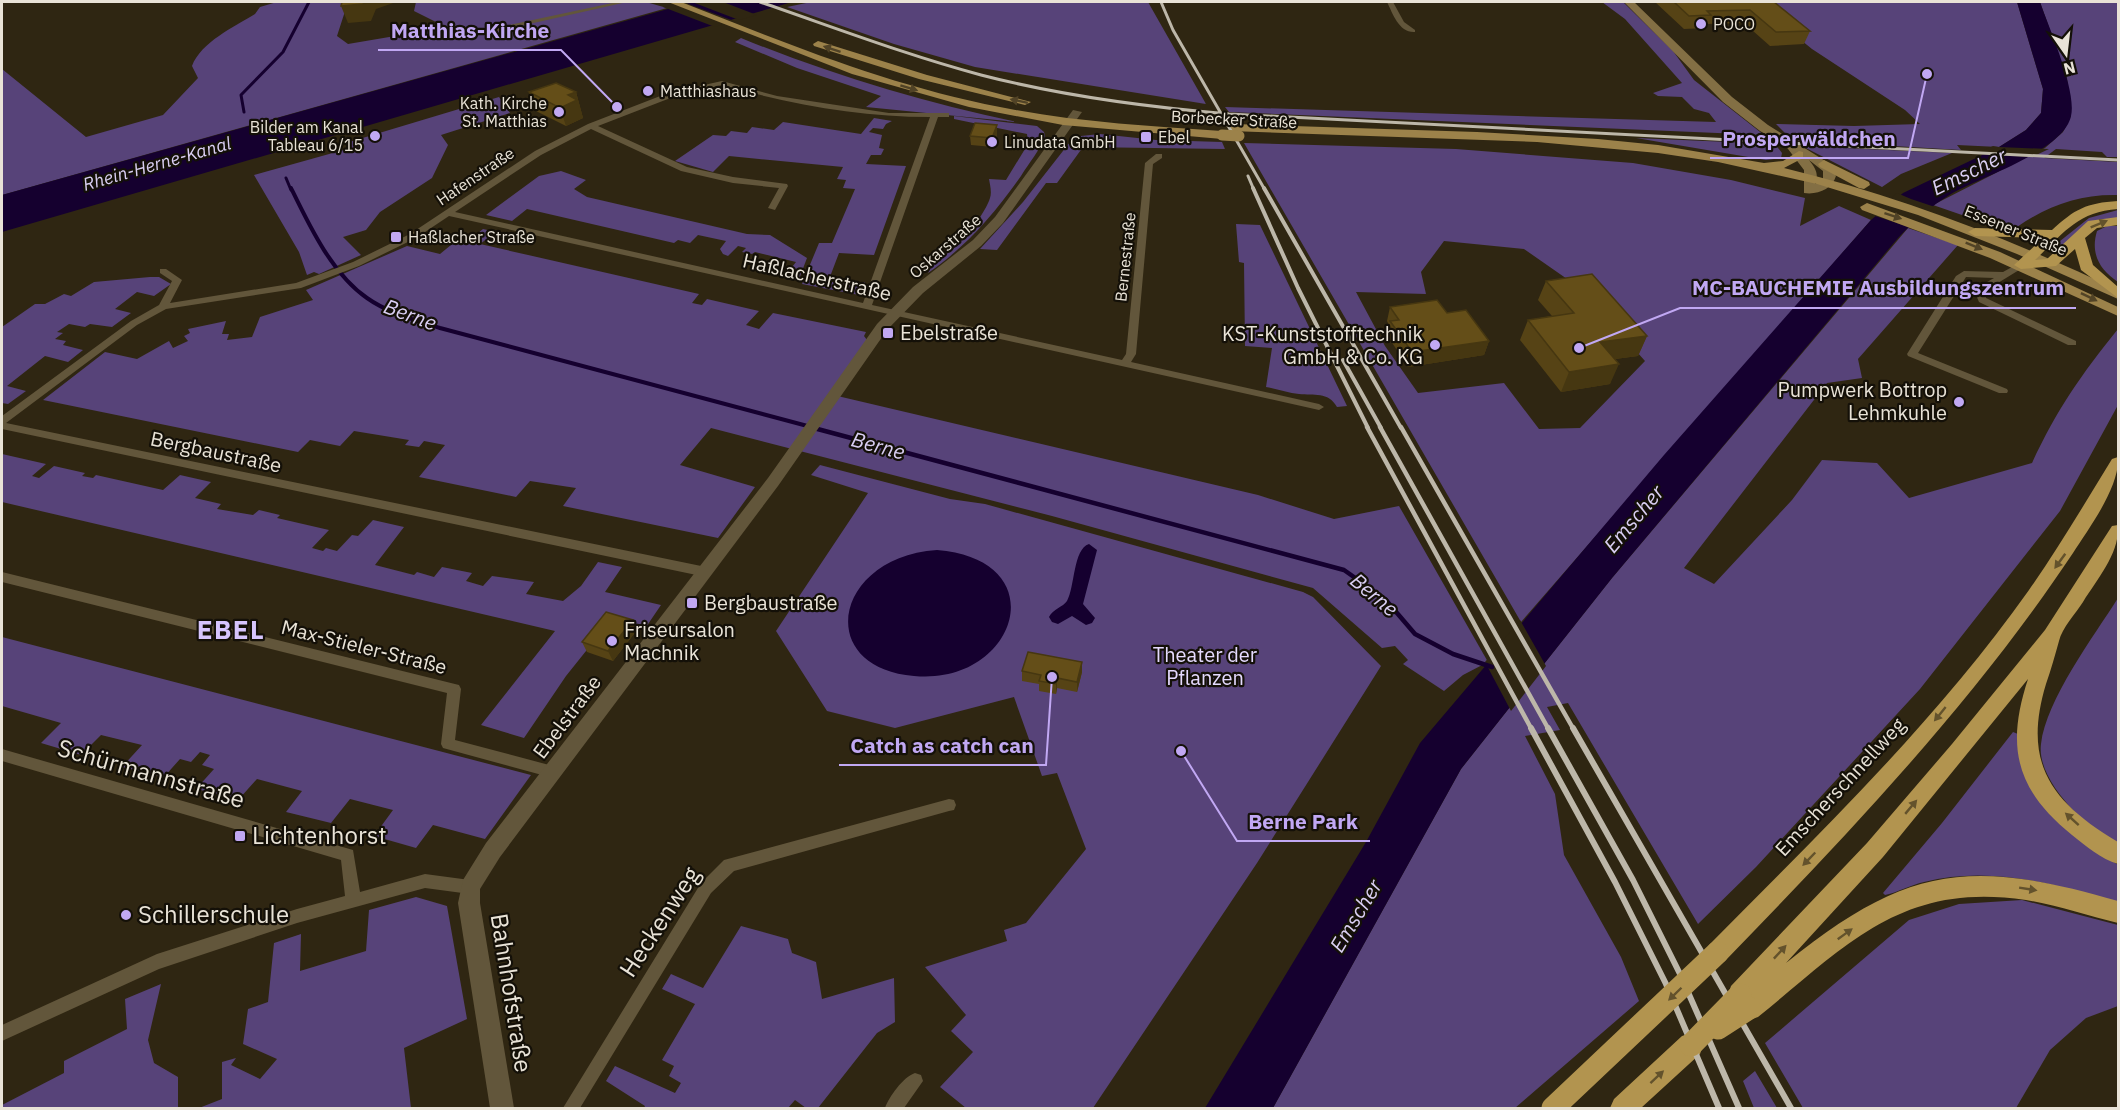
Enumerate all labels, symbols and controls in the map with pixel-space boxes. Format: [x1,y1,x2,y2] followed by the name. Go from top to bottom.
[378,11,561,50] callout: Matthias-Kirche
[1713,14,1755,34] place label: POCO
[391,16,550,44] text: Matthias-Kirche
[1694,17,1708,31] marker: POCO
[2036,24,2096,84] north arrow
[822,44,840,53] one-way arrow
[2062,57,2078,80] text: N
[660,81,757,101] place label: Matthiashaus
[641,84,655,98] marker: Matthiashaus
[900,84,918,93] one-way arrow
[460,93,547,131] place label: Kath. Kirche St. Matthias
[1010,96,1029,105] one-way arrow
[552,105,566,119] marker: Kath. Kirche St. Matthias
[1170,106,1298,132] street label: Borbecker Straße
[250,117,363,155] place label: Bilder am Kanal Tableau 6/15
[1710,119,1908,158] callout: Prosperwäldchen
[1722,124,1896,152] text: Prosperwäldchen
[1158,127,1190,147] place label: Ebel
[368,129,382,143] marker: Bilder am Kanal Tableau 6/15
[1139,130,1153,144] marker: Ebel
[80,131,234,196] water label: Rhein-Herne-Kanal
[1004,132,1116,152] place label: Linudata GmbH
[985,135,999,149] marker: Linudata GmbH
[1926,140,2012,201] water label: Emscher
[432,143,518,209] street label: Hafenstraße
[1962,200,2071,260] street label: Essener Straße
[905,209,985,283] street label: Oskarstraße
[1110,211,1140,303] street label: Bernestraße
[1884,212,1902,221] one-way arrow
[2090,219,2108,229] one-way arrow
[408,227,535,247] place label: Haßlacher Straße
[389,230,403,244] marker: Haßlacher Straße
[1965,242,1983,251] one-way arrow
[740,246,894,307] street label: Haßlacherstraße
[1680,269,2076,308] callout: MC-BAUCHEMIE Ausbildungszentrum
[1692,273,2064,301] text: MC-BAUCHEMIE Ausbildungszentrum
[380,292,441,337] water label: Berne
[2080,293,2097,302] one-way arrow
[900,319,998,346] place label: Ebelstraße
[1222,320,1423,370] place label: KST-Kunststofftechnik GmbH & Co. KG
[881,326,895,340] marker: Ebelstraße
[1428,338,1442,352] marker: KST-Kunststofftechnik GmbH & Co. KG
[1778,376,1947,426] place label: Pumpwerk Bottrop Lehmkuhle
[1952,395,1966,409] marker: Pumpwerk Bottrop Lehmkuhle
[148,424,284,479] street label: Bergbaustraße
[849,425,908,466] water label: Berne
[1597,478,1671,558] water label: Emscher
[2054,552,2066,568] one-way arrow
[1345,566,1405,622] water label: Berne
[704,589,837,616] place label: Bergbaustraße
[685,596,699,610] marker: Bergbaustraße
[197,612,265,646] district label: EBEL
[278,613,450,680] street label: Max-Stieler-Straße
[624,616,735,666] place label: Friseursalon Machnik
[605,634,619,648] marker: Friseursalon Machnik
[1153,641,1257,691] park label: Theater der Pflanzen
[526,669,607,764] street label: Ebelstraße
[1934,706,1947,721] one-way arrow
[1769,711,1911,862] street label: Emscherschnellweg
[839,726,1046,765] callout: Catch as catch can
[54,731,249,815] street label: Schürmannstraße
[850,731,1034,759] text: Catch as catch can
[1904,799,1917,815] one-way arrow
[1237,802,1370,841] callout: Berne Park
[1248,807,1359,835] text: Berne Park
[2064,812,2079,826] one-way arrow
[252,819,387,851] place label: Lichtenhorst
[233,829,247,843] marker: Lichtenhorst
[1803,852,1817,866] one-way arrow
[612,860,707,983] street label: Heckenweg
[1323,873,1388,957] water label: Emscher
[2019,885,2038,894] one-way arrow
[138,898,289,930] place label: Schillerschule
[119,908,133,922] marker: Schillerschule
[484,911,540,1075] street label: Bahnhofstraße
[1837,928,1853,940] one-way arrow
[1773,945,1786,960] one-way arrow
[1668,986,1682,1000] one-way arrow
[1650,1070,1665,1084] one-way arrow

